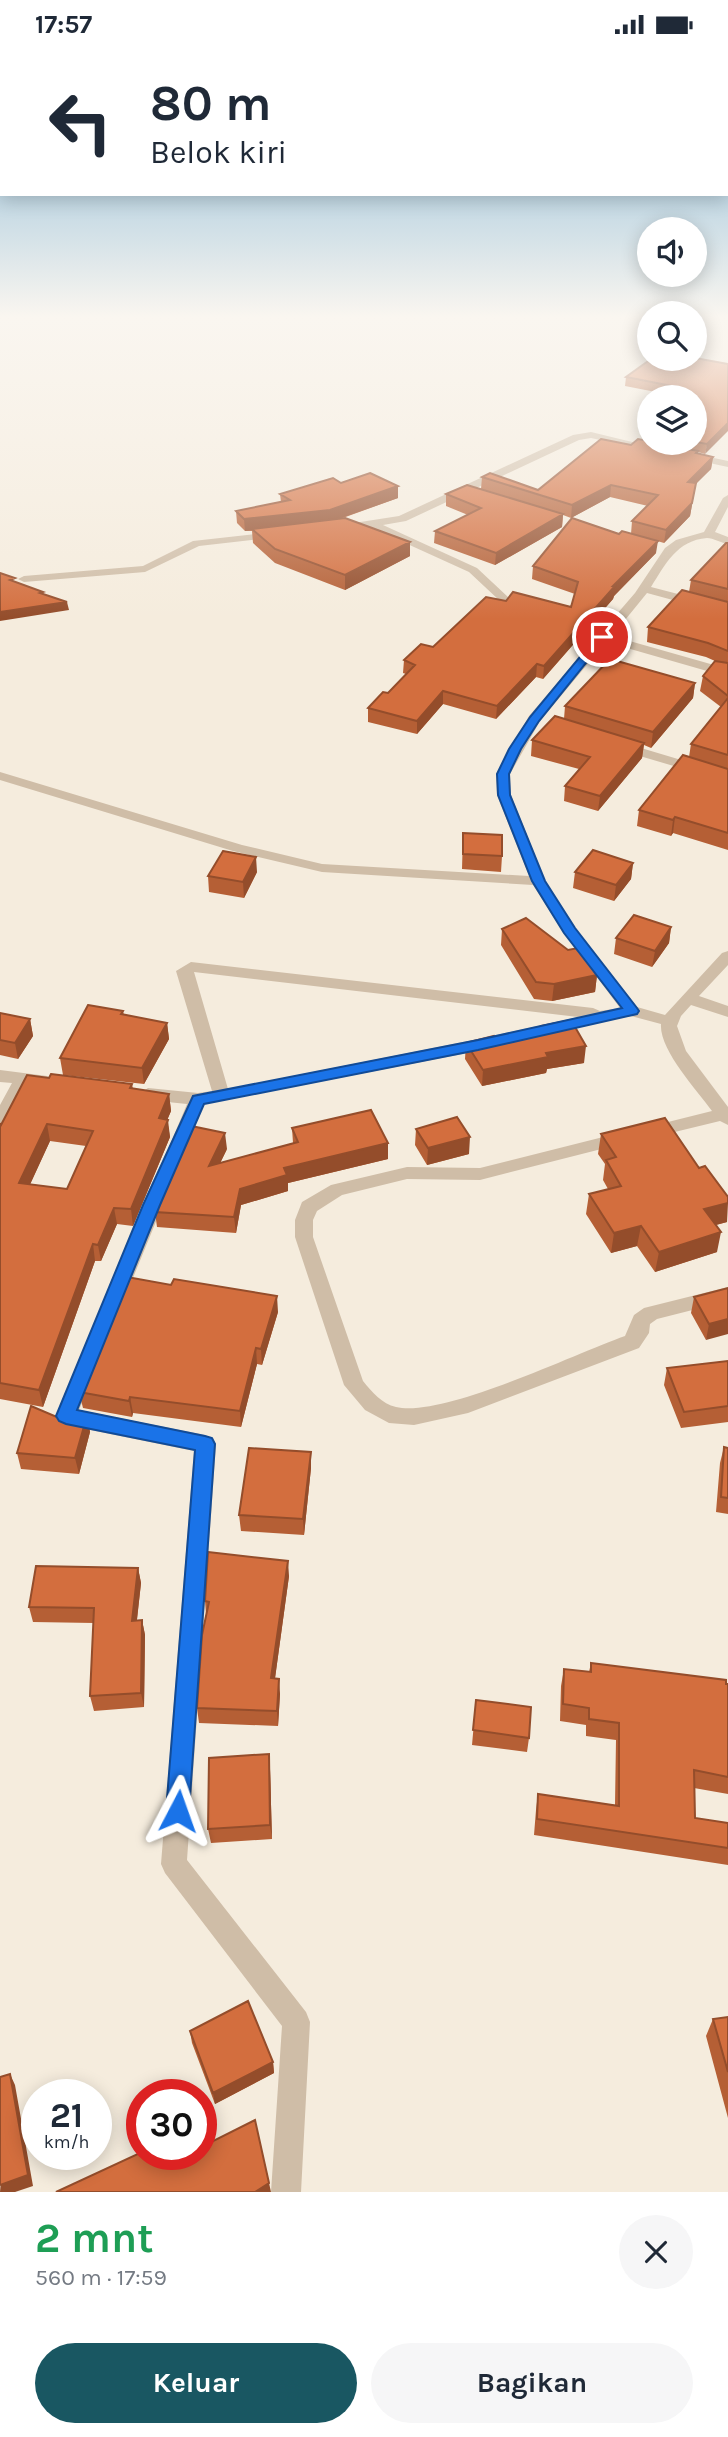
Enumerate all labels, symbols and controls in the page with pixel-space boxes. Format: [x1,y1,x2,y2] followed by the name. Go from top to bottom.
[35,9,92,40] text: 17:57
[150,75,272,132] text: 80 m
[35,77,126,168] icon: left
[150,134,287,171] text: Belok kiri
[637,217,707,455] map controls
[637,217,707,287] button: sound
[637,301,707,371] button: search
[637,385,707,455] button: layers
[572,607,632,667] pin
[583,618,621,656] icon: arrive
[141,1774,215,1848] position arrow
[126,2079,217,2170] speed limit sign: 30
[50,2095,83,2136] text: 21
[44,2131,89,2153] text: km/h
[35,2213,154,2263] text: 2 mnt
[619,2215,693,2289] button: close
[35,2264,167,2291] text: 560 m · 17:59
[35,2343,357,2423] button: Keluar
[371,2343,693,2423] button: Bagikan

